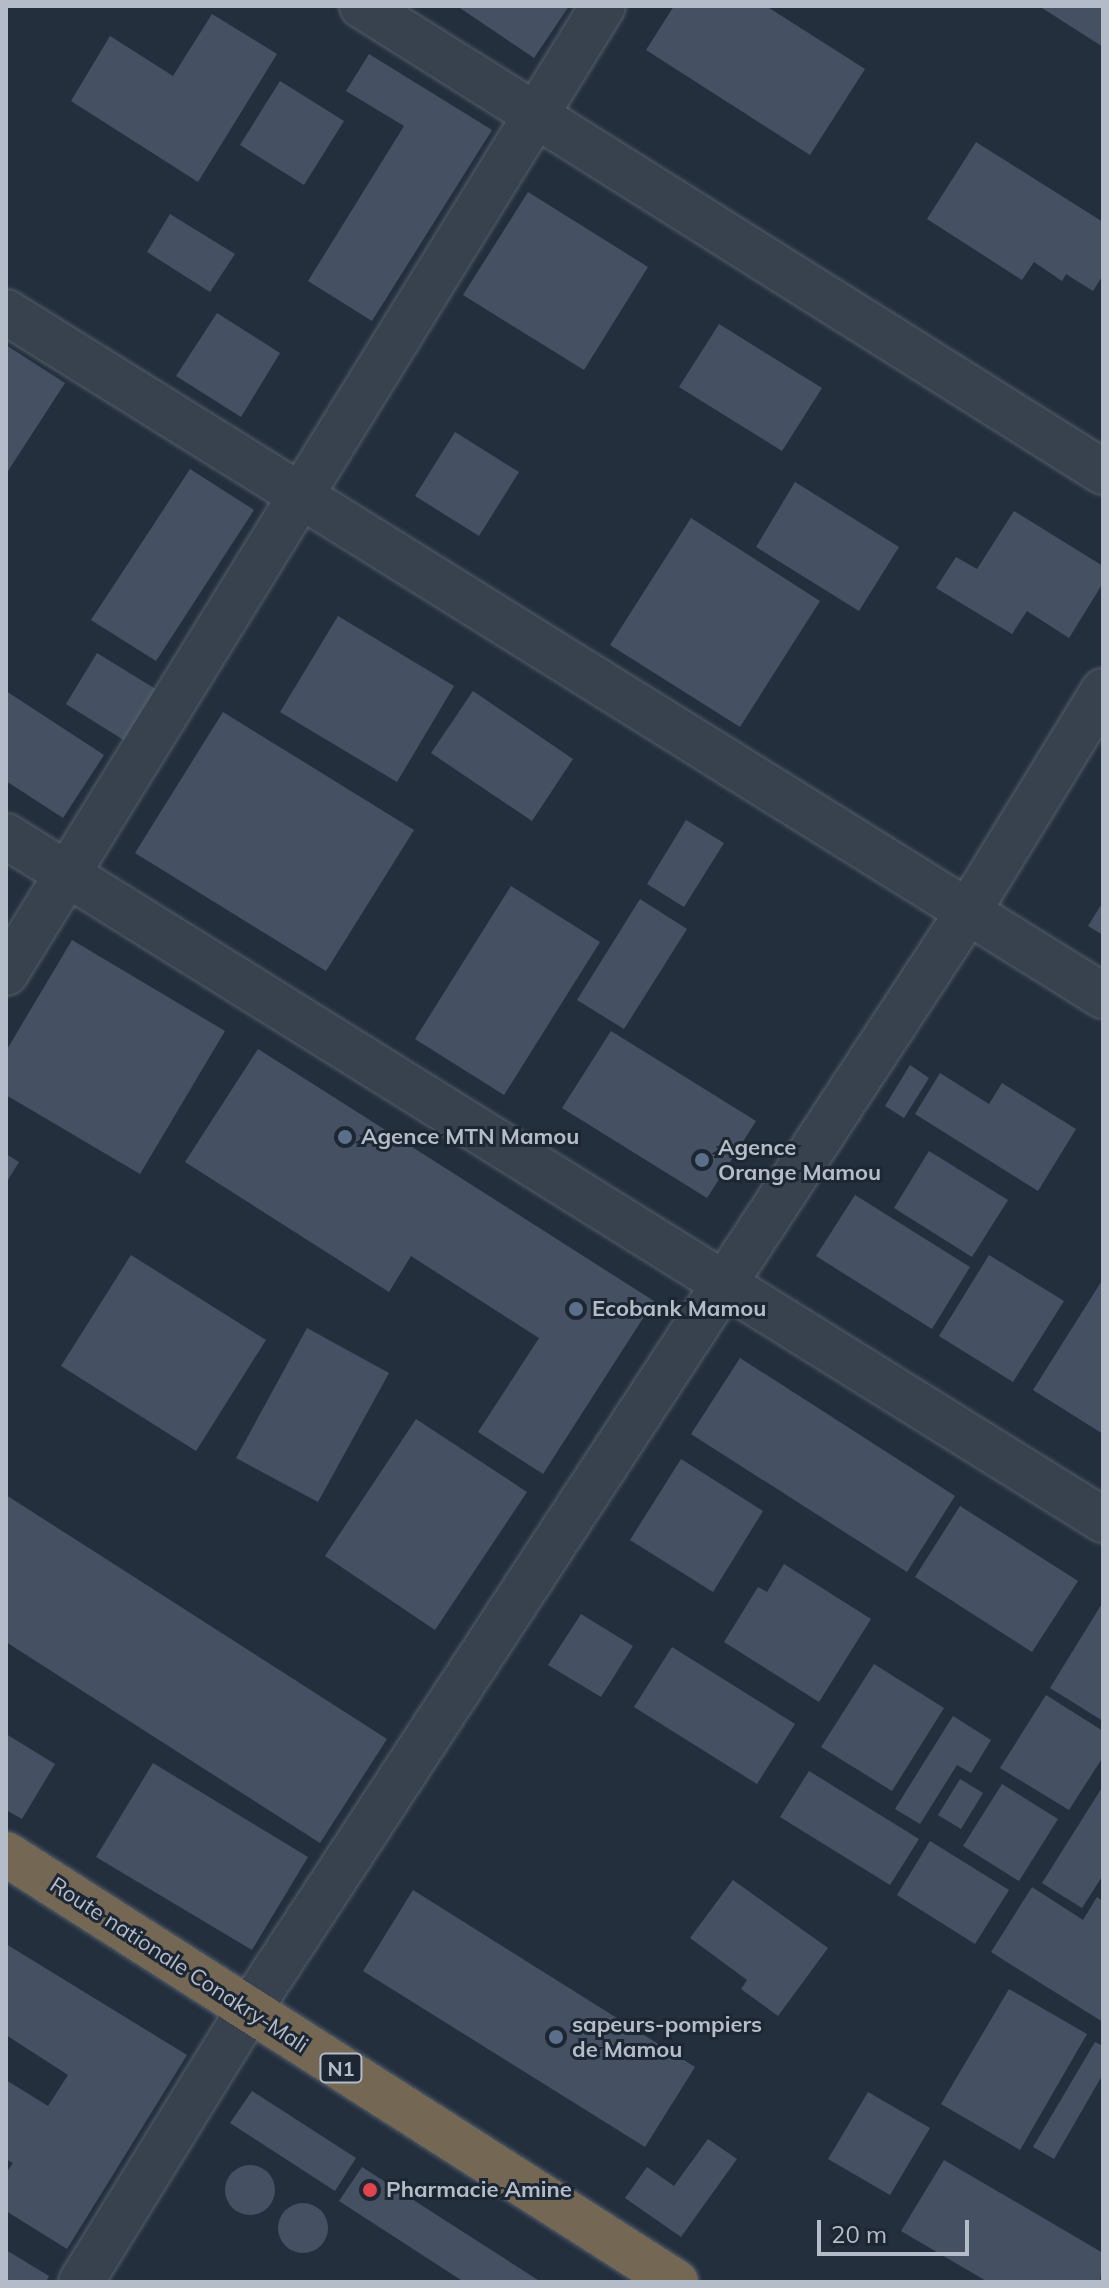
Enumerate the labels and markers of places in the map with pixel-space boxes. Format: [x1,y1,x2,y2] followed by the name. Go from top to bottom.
[361,1124,579,1150] place label: Agence MTN Mamou
[336,1128,354,1146] marker: Agence MTN Mamou
[718,1134,881,1186] place label: Agence Orange Mamou
[693,1151,711,1169] marker: Agence Orange Mamou
[592,1296,766,1322] place label: Ecobank Mamou
[567,1300,585,1318] marker: Ecobank Mamou
[572,2011,762,2062] place label: sapeurs-pompiers de Mamou
[547,2028,565,2046] marker: sapeurs-pompiers de Mamou
[386,2177,572,2203] place label: Pharmacie Amine
[361,2181,379,2199] marker: Pharmacie Amine

